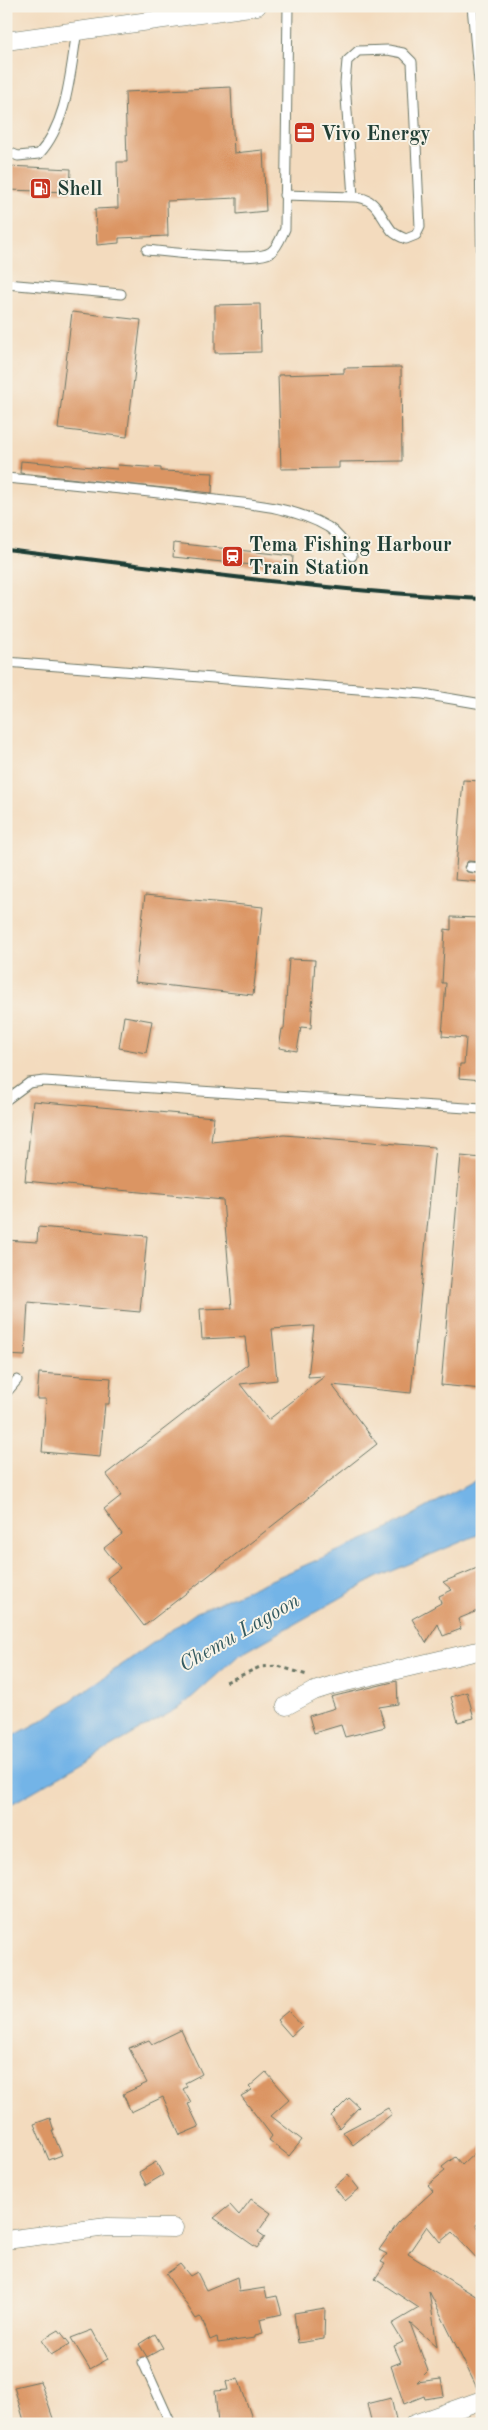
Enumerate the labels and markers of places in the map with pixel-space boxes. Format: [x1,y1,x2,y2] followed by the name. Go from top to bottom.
[293,121,317,145] office icon: Vivo Energy
[321,125,431,145] place label: Vivo Energy
[29,176,53,200] fuel station icon: Shell
[57,180,102,200] place label: Shell
[249,536,452,579] place label: Tema Fishing Harbour Train Station
[221,544,245,568] station icon: Tema Fishing Harbour Train Station

